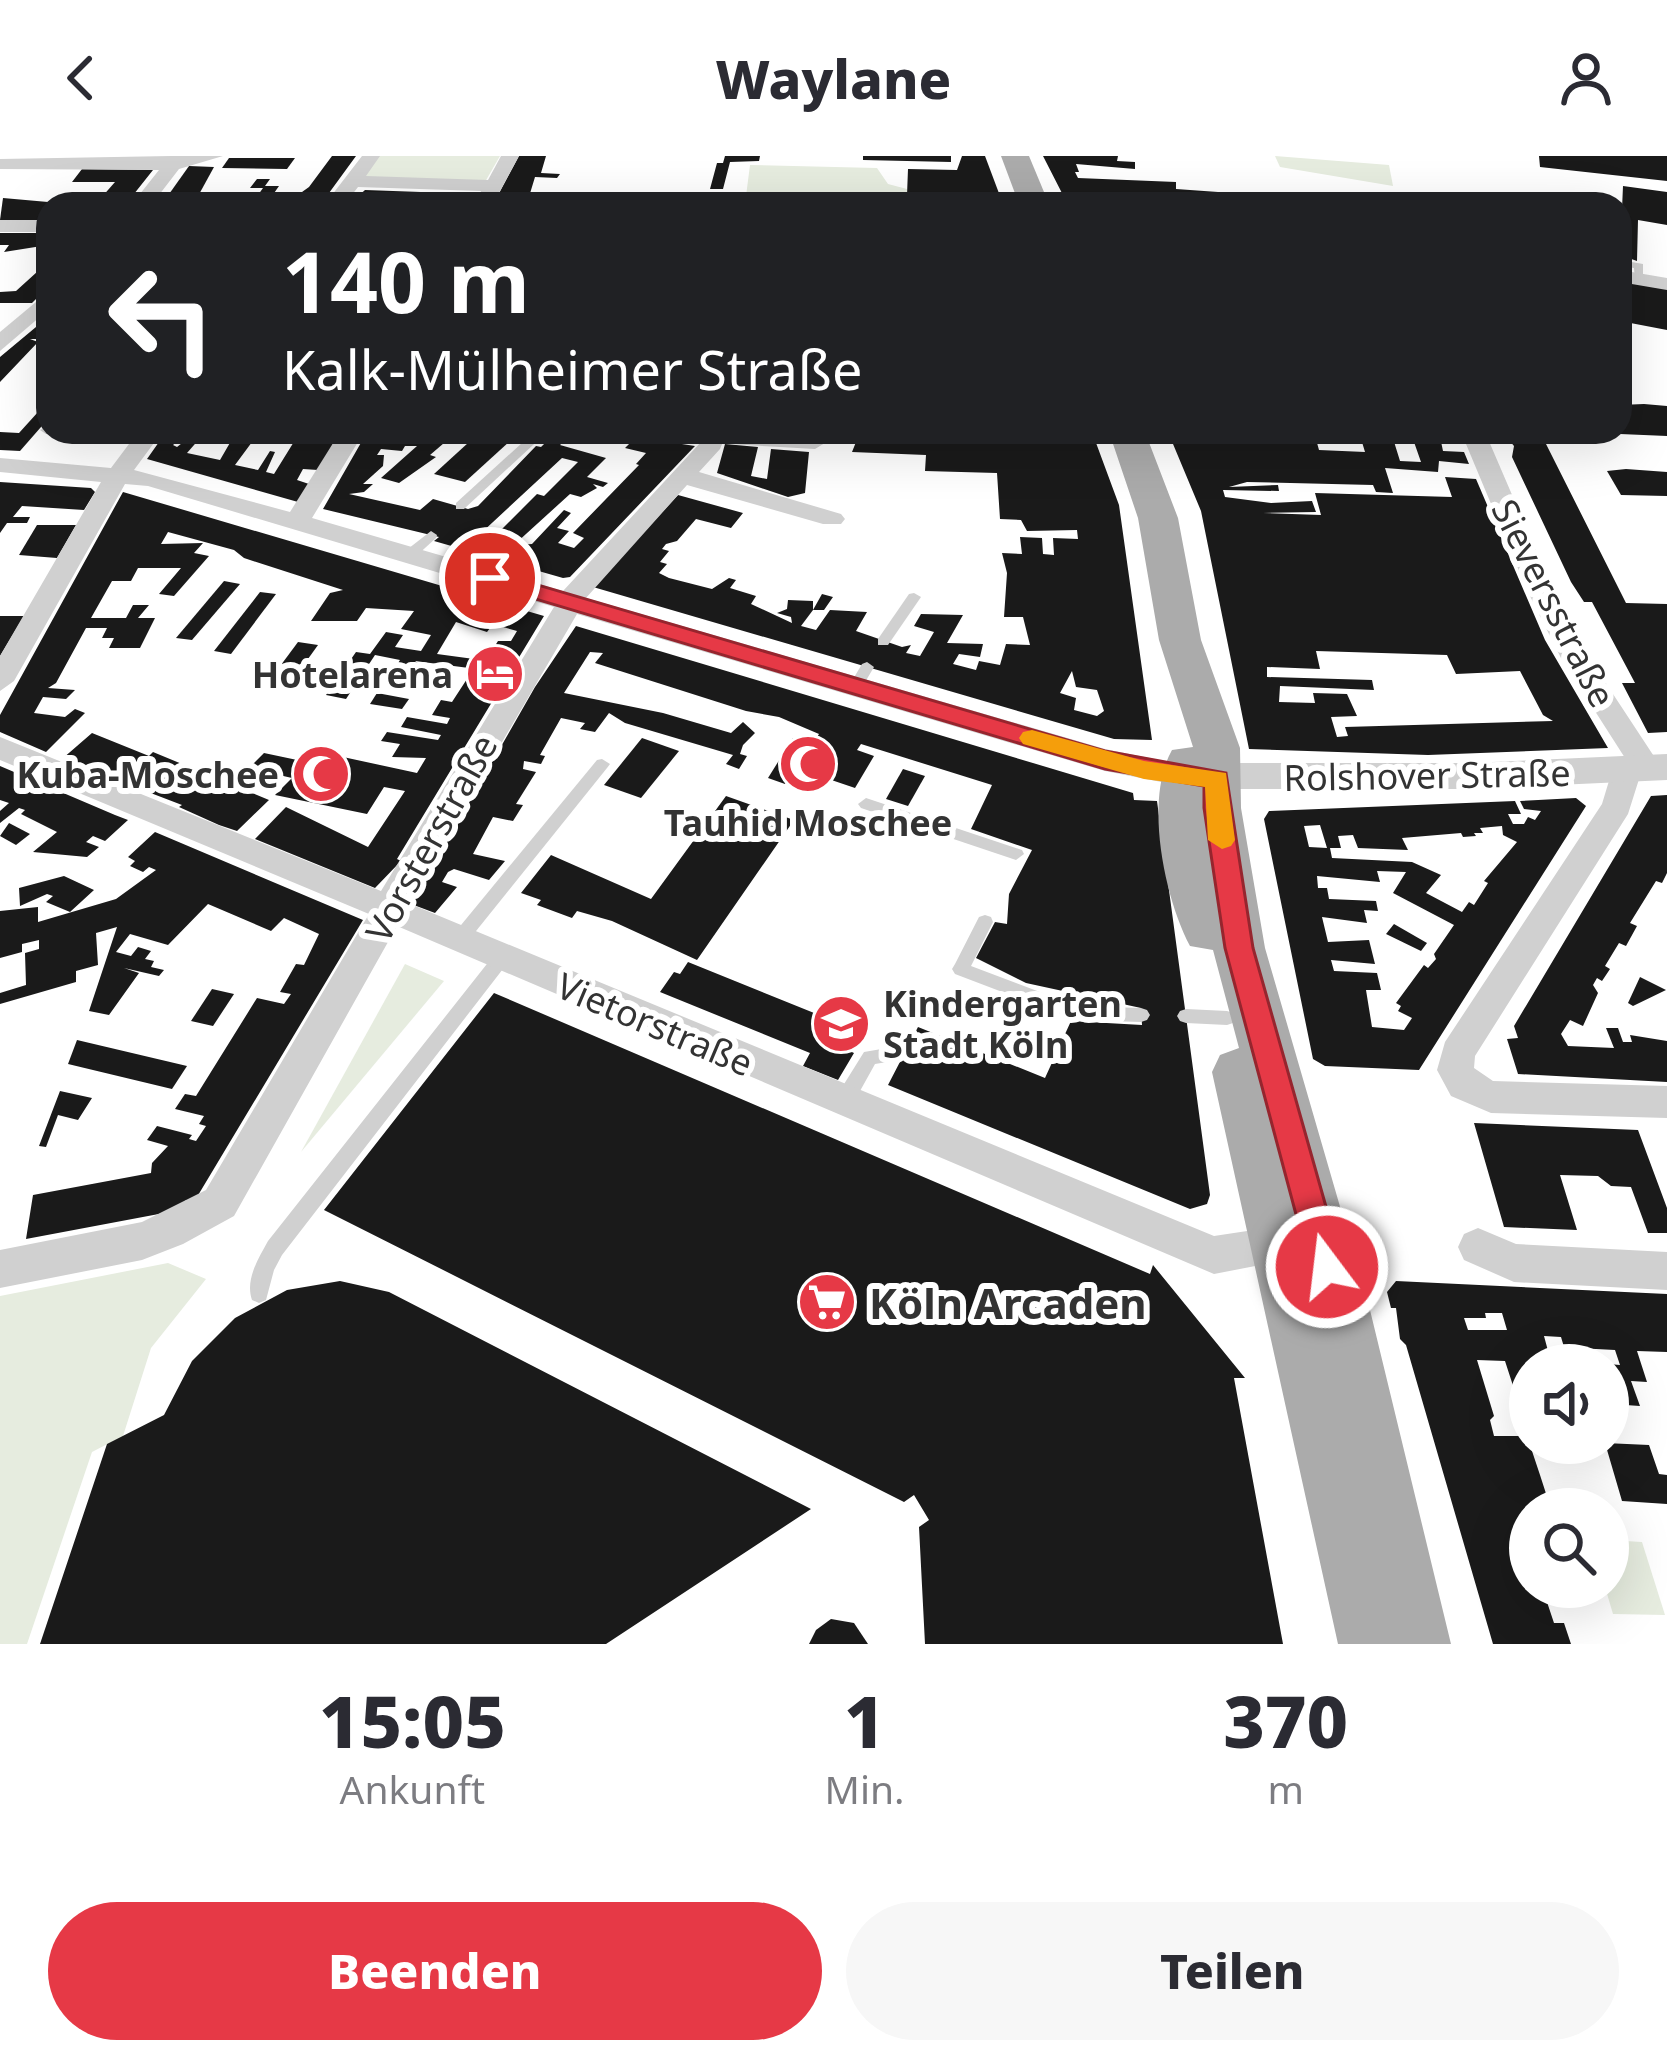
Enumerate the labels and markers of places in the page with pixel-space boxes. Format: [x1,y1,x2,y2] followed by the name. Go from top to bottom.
[439,527,541,629] pin
[464,643,526,705] hotel icon: Hotelarena
[252,650,453,699] place label: Hotelarena
[777,733,839,795] mosque icon: Tauhid Moschee
[290,743,352,805] mosque icon: Kuba-Moschee
[16,750,279,799] place label: Kuba-Moschee
[664,798,952,847] place label: Tauhid Moschee
[883,979,1122,1069] place label: Kindergarten Stadt Köln
[810,993,872,1055] school or university icon: Kindergarten Stadt Köln
[796,1271,858,1333] supermarket icon: Köln Arcaden
[869,1274,1147,1331] place label: Köln Arcaden

